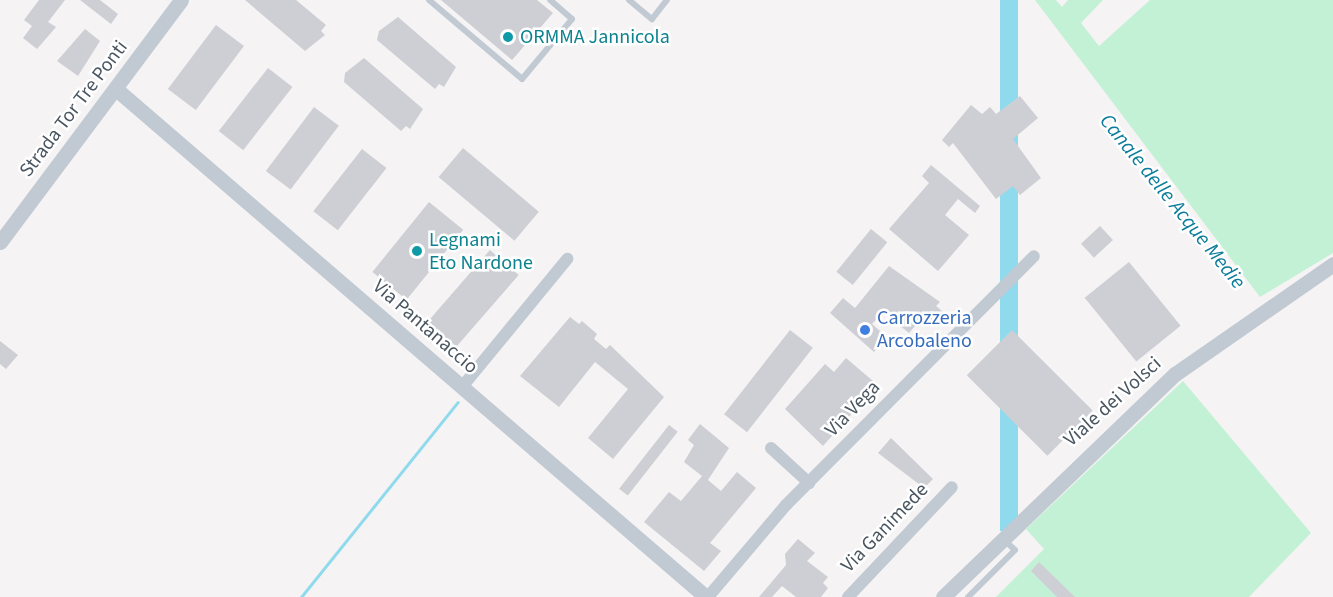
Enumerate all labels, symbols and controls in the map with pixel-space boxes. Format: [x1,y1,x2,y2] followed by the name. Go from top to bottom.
[520,25,670,49] place label: ORMMA Jannicola
[501,30,515,44] marker: ORMMA Jannicola
[15,36,133,182] street label: Strada Tor Tre Ponti
[1095,108,1251,294] water label: Canale delle Acque Medie
[429,228,533,275] place label: Legnami Eto Nardone
[410,244,424,258] marker: Legnami Eto Nardone
[367,275,483,379] street label: Via Pantanaccio
[877,306,972,353] place label: Carrozzeria Arcobaleno
[858,323,872,337] marker: Carrozzeria Arcobaleno
[1059,352,1167,452] street label: Viale dei Volsci
[820,376,886,442] street label: Via Vega
[836,478,934,578] street label: Via Ganimede

